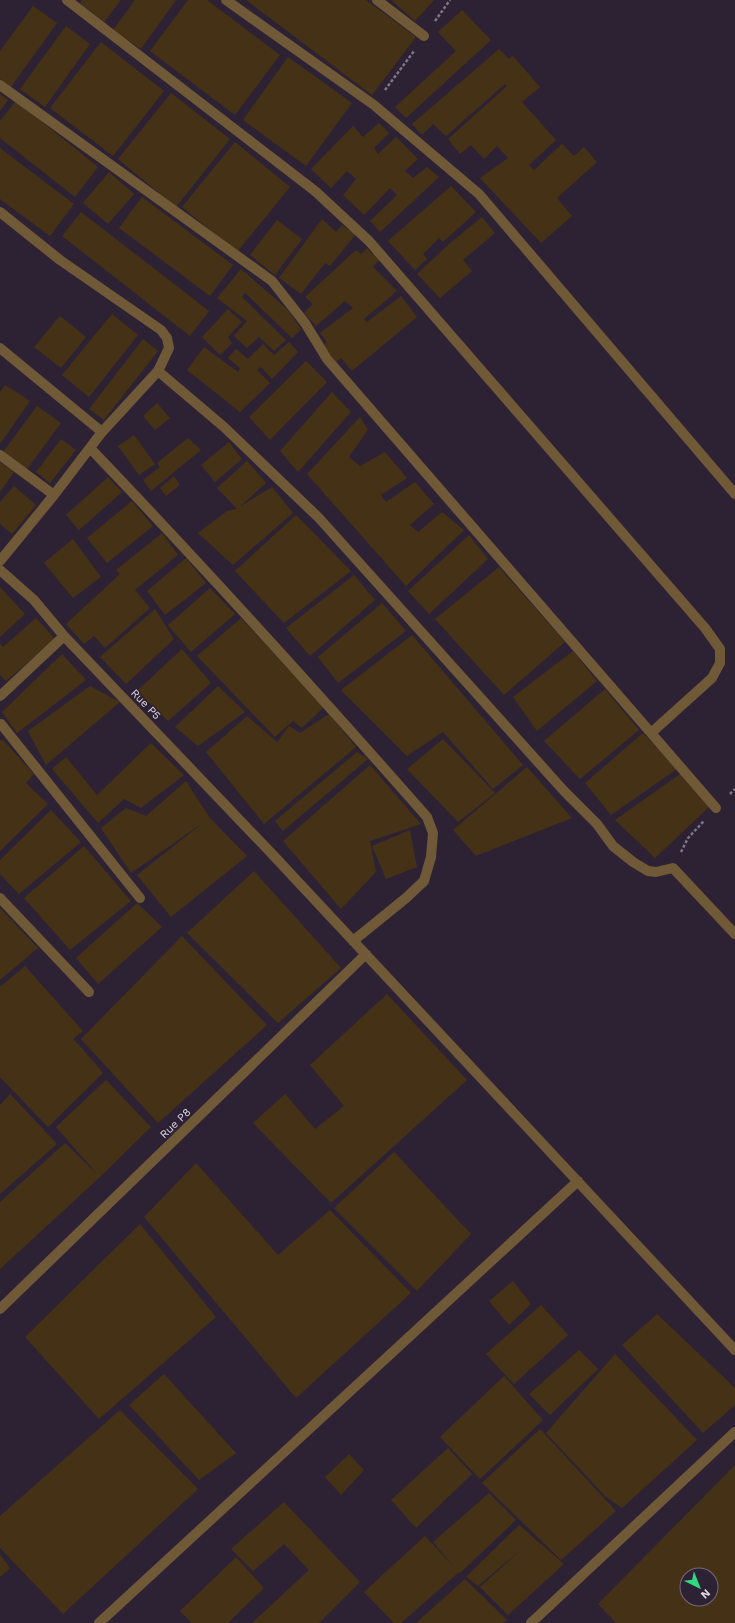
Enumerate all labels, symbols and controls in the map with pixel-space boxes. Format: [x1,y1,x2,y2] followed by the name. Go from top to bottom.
[128,686,163,722] street label: Rue P5
[157,1105,194,1141] street label: Rue P8
[679,1567,719,1607] north arrow
[698,1586,713,1601] text: N

